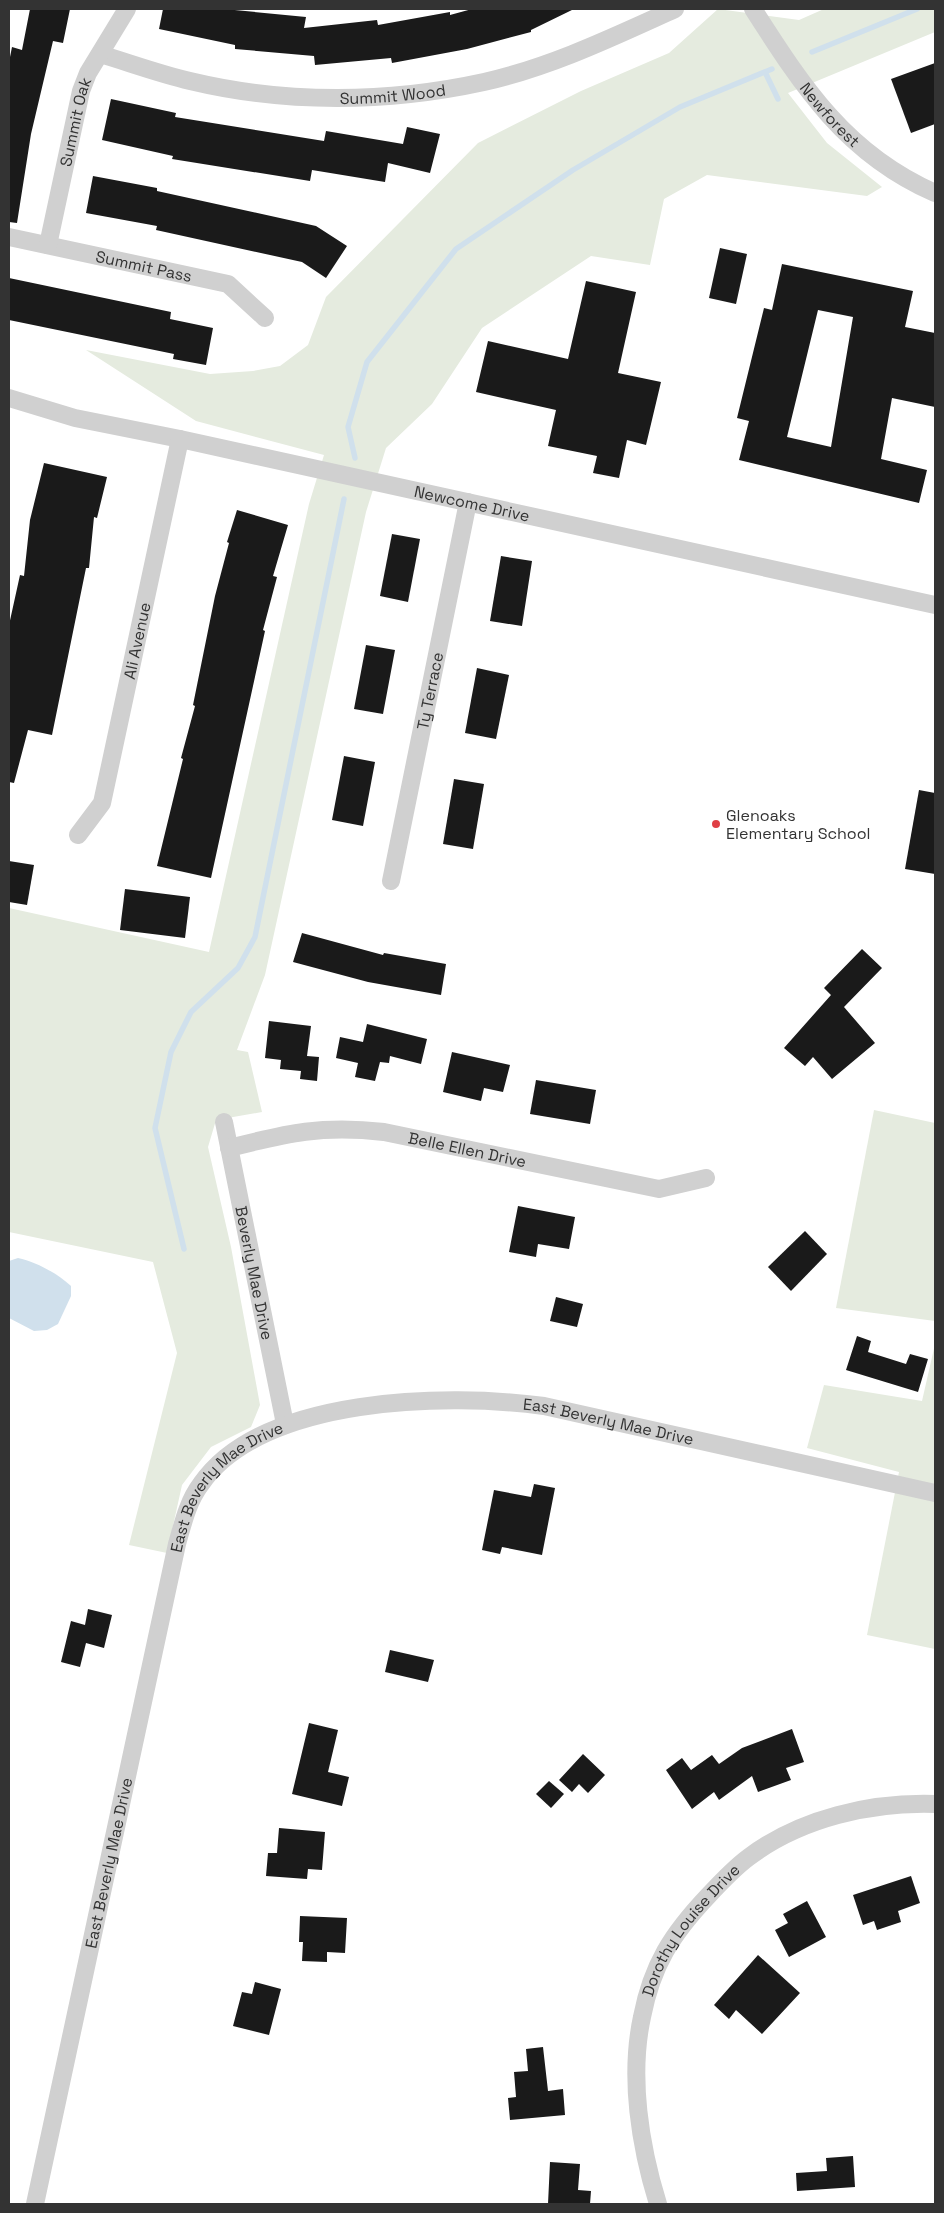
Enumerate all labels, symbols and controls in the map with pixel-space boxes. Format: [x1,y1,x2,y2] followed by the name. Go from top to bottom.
[55,74,96,169] street label: Summit Oak
[795,78,865,152] street label: Newforest
[339,79,447,109] street label: Summit Wood
[94,245,194,287] street label: Summit Pass
[412,480,532,526] street label: Newcome Drive
[118,600,155,681] street label: Ali Avenue
[411,650,448,732] street label: Ty Terrace
[726,805,871,844] place label: Glenoaks Elementary School
[710,818,722,830] marker: Glenoaks Elementary School
[406,1127,528,1172] street label: Belle Ellen Drive
[231,1204,278,1342] street label: Beverly Mae Drive
[522,1393,696,1450] street label: East Beverly Mae Drive
[165,1417,286,1554] street label: East Beverly Mae Drive
[80,1775,137,1950] street label: East Beverly Mae Drive
[637,1859,744,1999] street label: Dorothy Louise Drive

